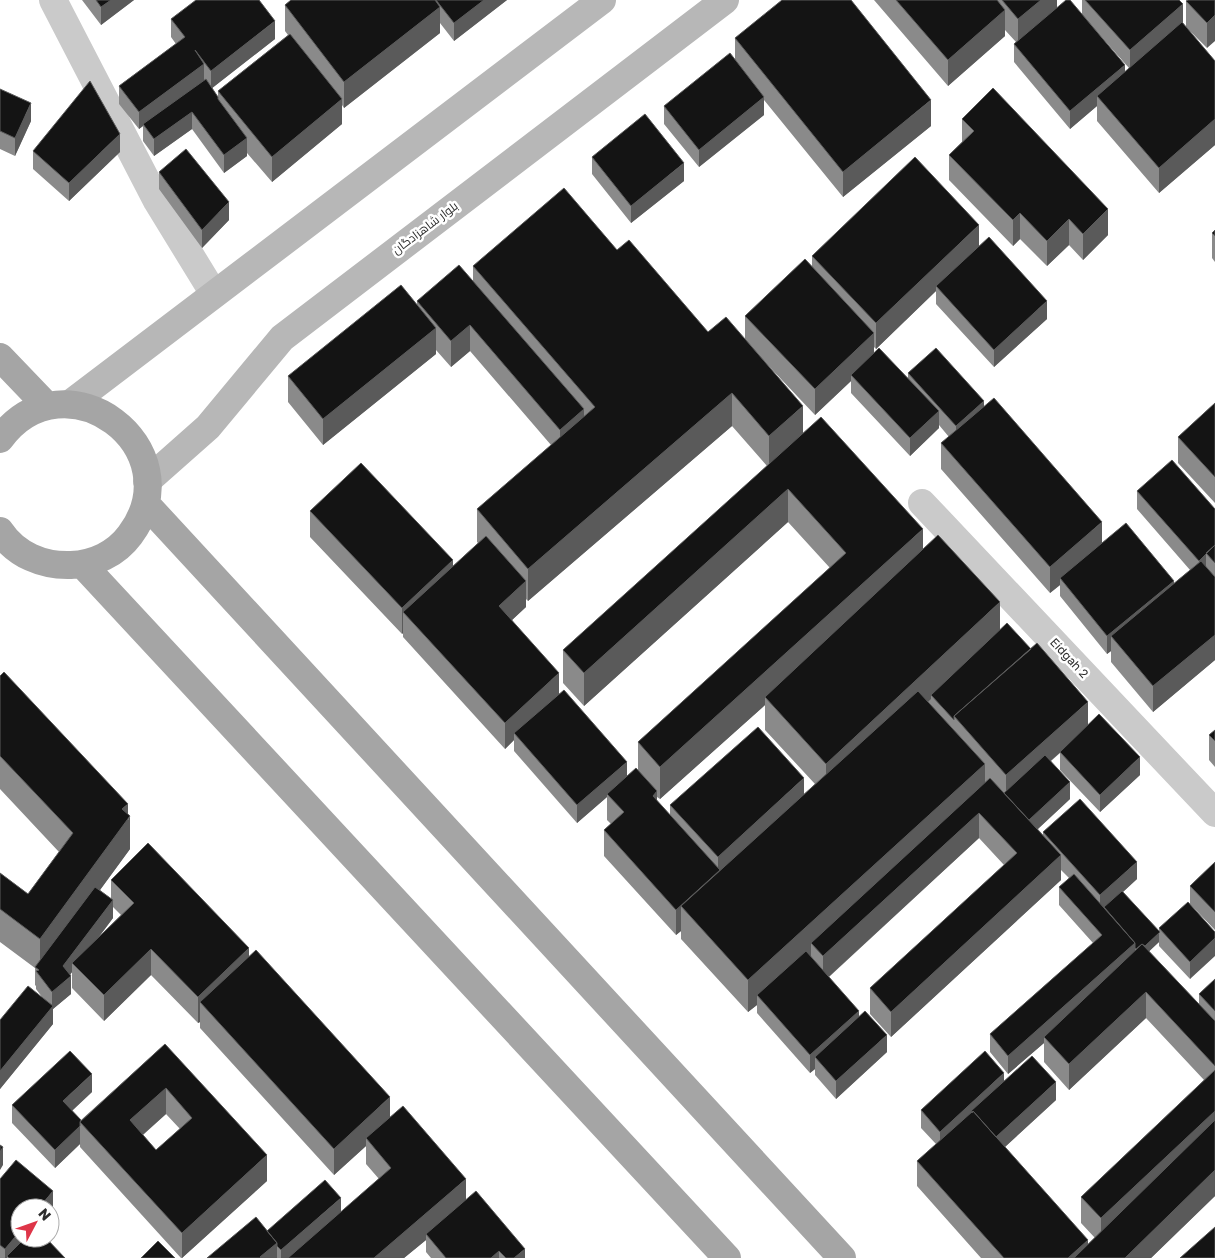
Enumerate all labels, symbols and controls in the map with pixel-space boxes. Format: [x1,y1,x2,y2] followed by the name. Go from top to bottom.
[389,198,461,257] street label: بلوار شاهزادگان
[1047,634,1092,681] street label: Eidgah 2
[10,1198,60,1248] north arrow
[35,1205,55,1224] text: N

